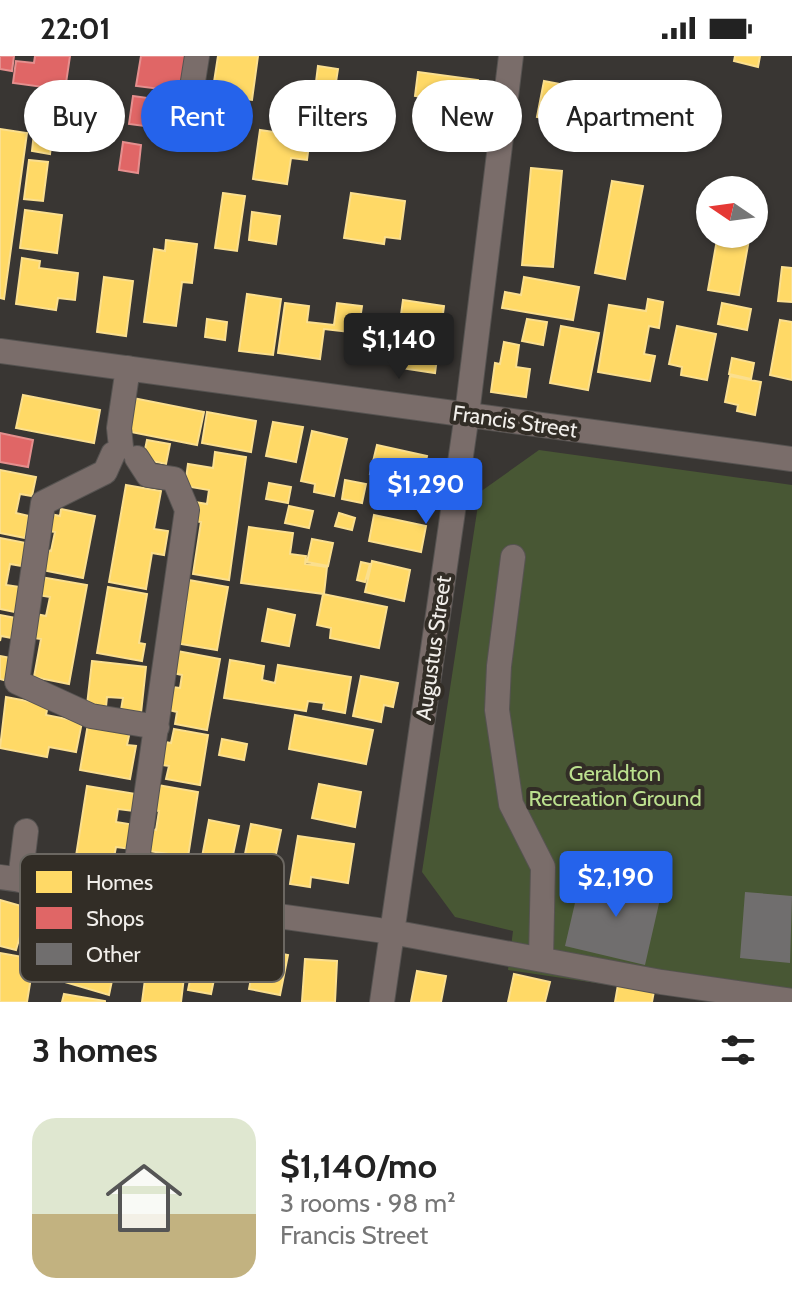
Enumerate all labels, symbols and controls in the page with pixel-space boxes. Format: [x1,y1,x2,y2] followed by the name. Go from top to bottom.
[40,10,111,47] text: 22:01
[24,80,125,152] chip: Buy
[141,80,253,152] chip: Rent
[269,80,396,152] chip: Filters
[412,80,522,152] chip: New
[538,80,722,152] chip: Apartment
[696,176,768,248] north arrow
[696,176,768,248] map controls
[334,313,464,381] pin: $1,140
[362,323,436,355] text: $1,140
[451,399,579,444] street label: Francis Street
[361,458,491,526] pin: $1,290
[387,468,465,500] text: $1,290
[410,573,457,722] street label: Augustus Street
[528,760,702,812] park label: Geraldton Recreation Ground
[551,851,681,919] pin: $2,190
[20,854,284,982] legend
[578,861,654,893] text: $2,190
[86,869,153,896] text: Homes
[86,905,144,932] text: Shops
[86,941,141,968] text: Other
[716,1028,760,1072] icon: filters
[32,1029,158,1071] text: 3 homes
[280,1145,437,1187] text: $1,140/mo
[96,1150,192,1246] icon: home
[280,1187,456,1219] text: 3 rooms · 98 m²
[280,1219,428,1251] text: Francis Street

